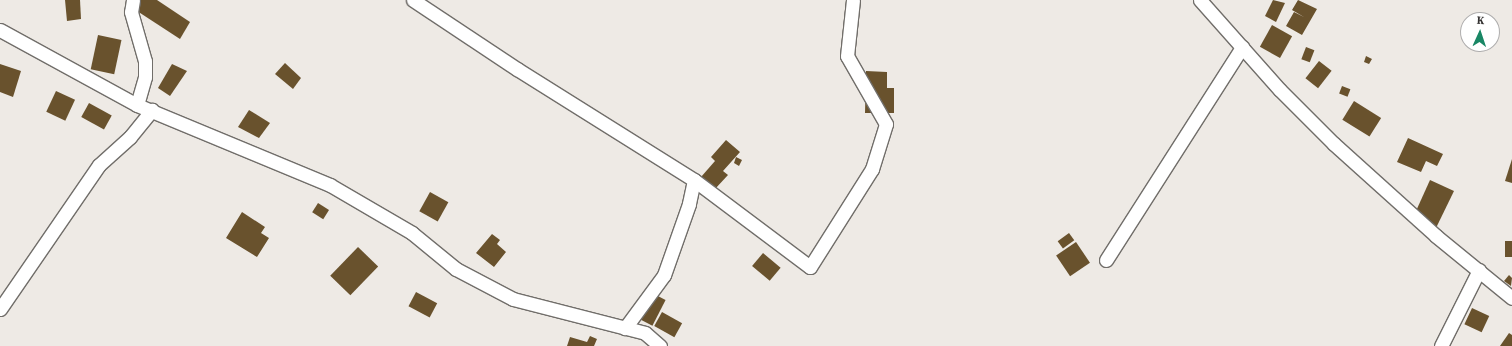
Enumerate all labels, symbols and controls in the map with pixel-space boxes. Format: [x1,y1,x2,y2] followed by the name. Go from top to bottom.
[1460,12,1500,52] north arrow
[1476,13,1485,28] text: K

